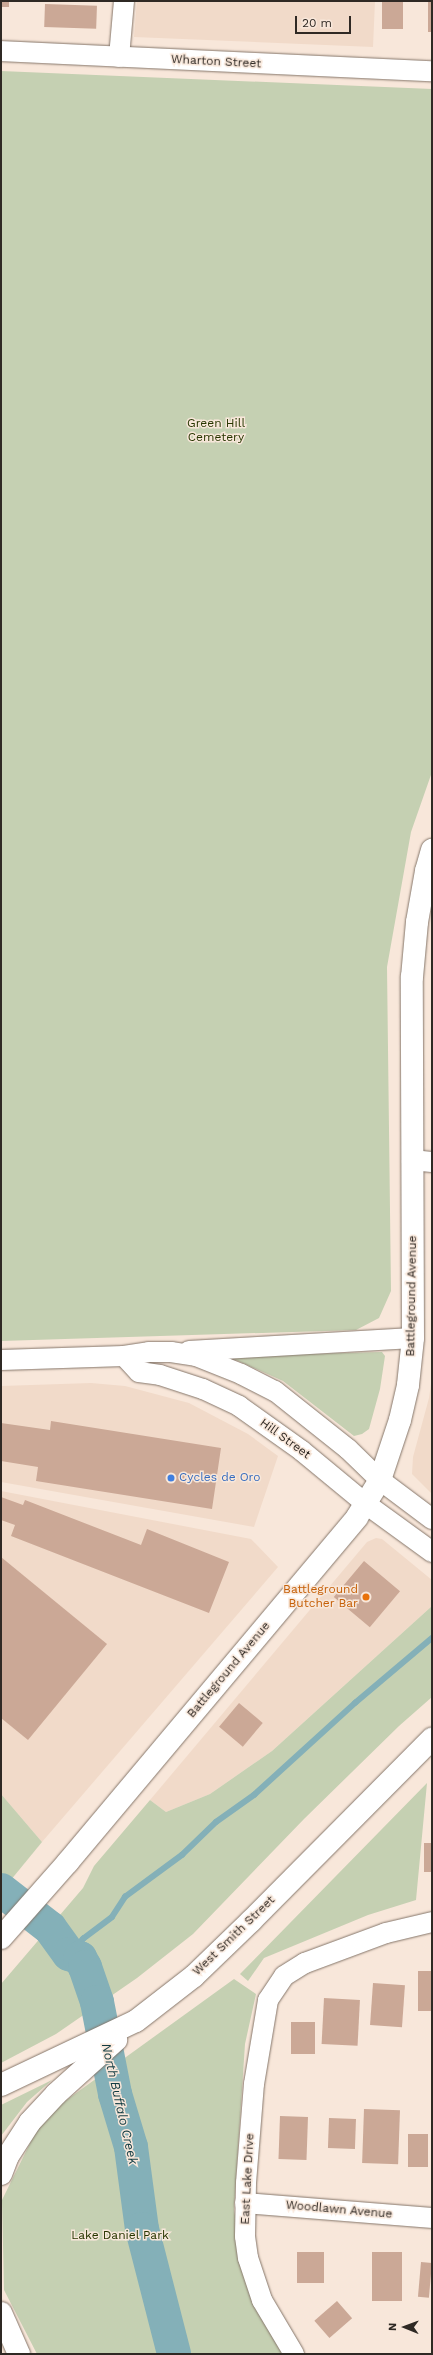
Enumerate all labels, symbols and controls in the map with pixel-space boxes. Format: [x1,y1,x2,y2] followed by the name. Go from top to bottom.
[297,8,353,34] scale bar
[302,16,332,30] text: 20 m
[171,52,261,72] street label: Wharton Street
[187,417,245,445] park label: Green Hill Cemetery
[404,1235,420,1357] street label: Battleground Avenue
[257,1416,313,1462] street label: Hill Street
[179,1471,261,1485] place label: Cycles de Oro
[166,1473,176,1483] marker: Cycles de Oro
[283,1583,358,1611] place label: Battleground Butcher Bar
[361,1592,371,1602] marker: Battleground Butcher Bar
[184,1619,274,1721] street label: Battleground Avenue
[190,1893,278,1979] street label: West Smith Street
[97,2042,141,2166] water label: North Buffalo Creek
[238,2133,258,2225] street label: East Lake Drive
[285,2198,393,2222] street label: Woodlawn Avenue
[71,2229,169,2243] park label: Lake Daniel Park
[385,2307,425,2347] north arrow
[386,2323,399,2331] text: N

